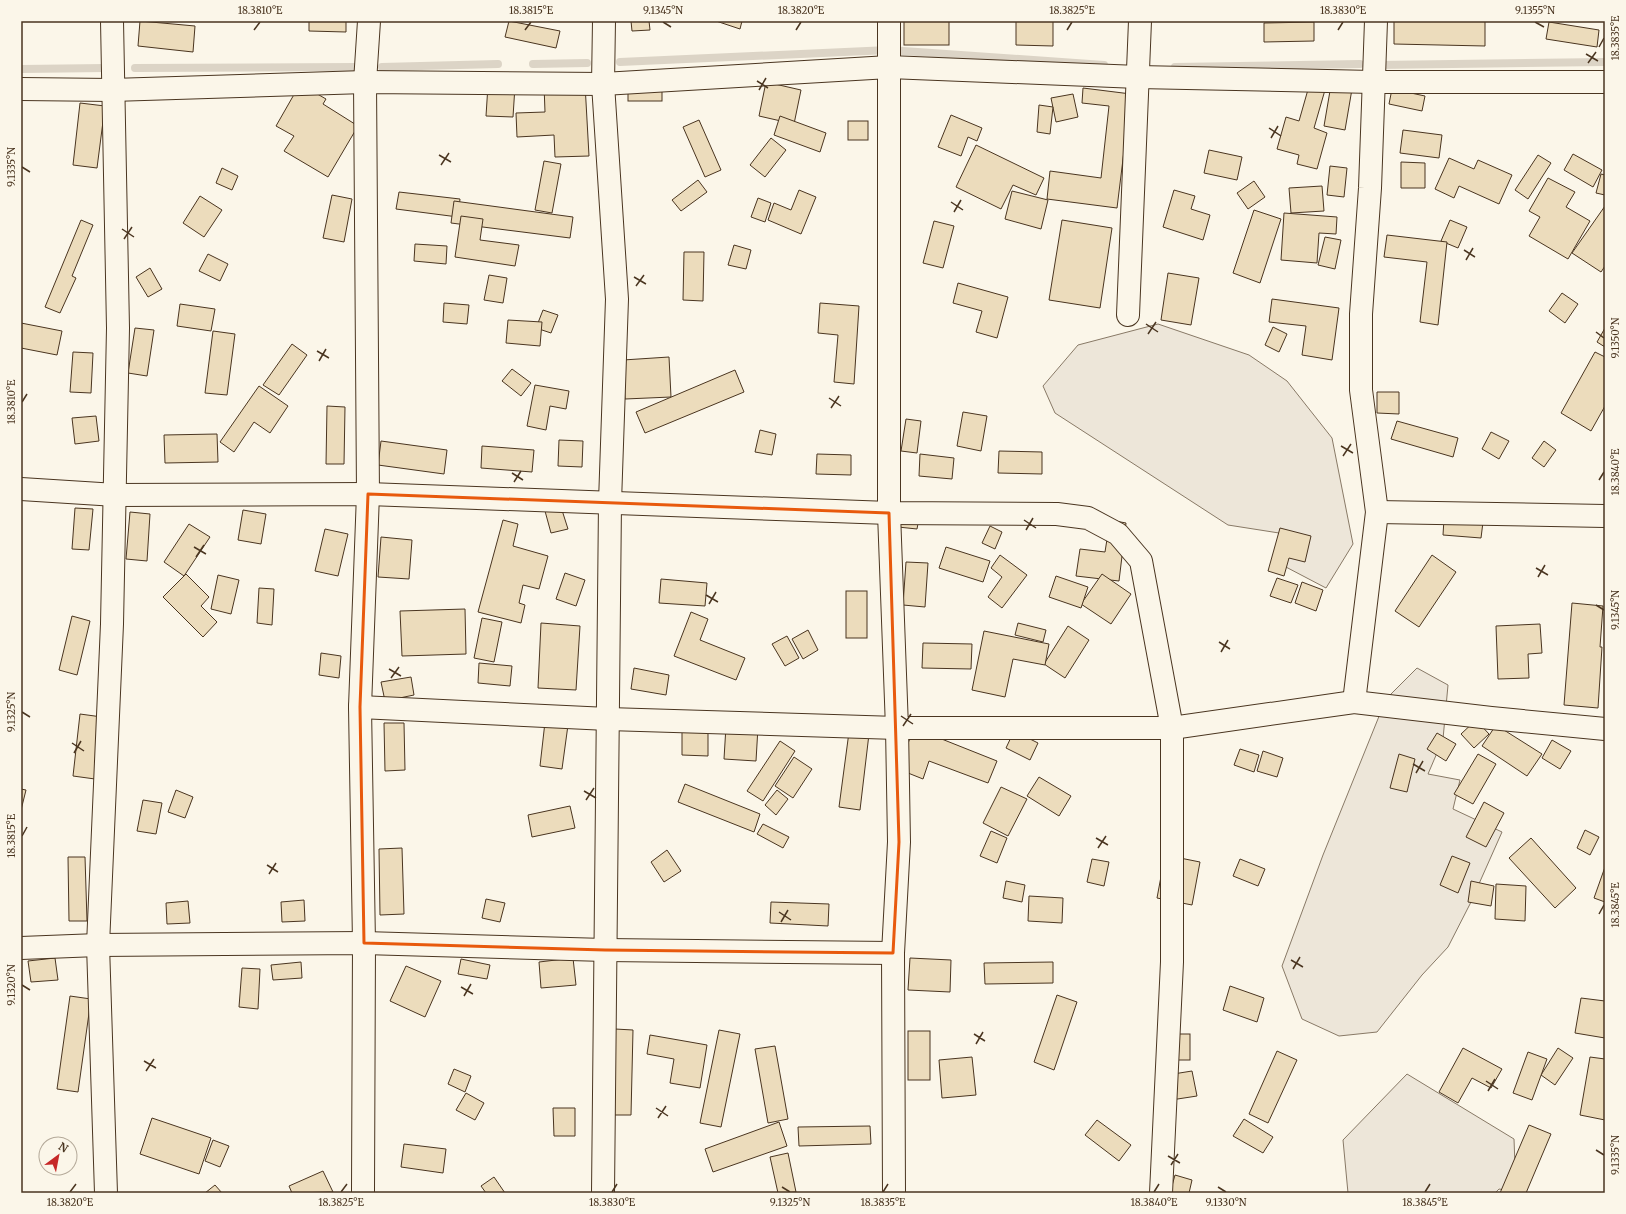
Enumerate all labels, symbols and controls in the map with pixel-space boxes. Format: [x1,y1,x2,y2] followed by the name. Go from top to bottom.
[238,4,283,17] text: 18.3810°E
[509,4,554,17] text: 18.3815°E
[643,4,683,17] text: 9.1345°N
[778,4,825,17] text: 18.3820°E
[1049,4,1095,17] text: 18.3825°E
[1320,4,1367,17] text: 18.3830°E
[1515,4,1555,17] text: 9.1355°N
[1609,15,1622,60] text: 18.3835°E
[5,147,18,187] text: 9.1335°N
[1609,317,1622,358] text: 9.1350°N
[5,379,18,424] text: 18.3810°E
[1609,448,1622,495] text: 18.3840°E
[1609,590,1622,630] text: 9.1345°N
[5,692,18,732] text: 9.1325°N
[5,813,18,858] text: 18.3815°E
[1609,882,1622,928] text: 18.3845°E
[5,964,18,1006] text: 9.1320°N
[1609,1135,1622,1175] text: 9.1335°N
[38,1136,78,1176] north arrow
[56,1139,71,1156] text: N
[47,1196,94,1209] text: 18.3820°E
[318,1196,364,1209] text: 18.3825°E
[589,1196,636,1209] text: 18.3830°E
[770,1196,810,1209] text: 9.1325°N
[861,1196,906,1209] text: 18.3835°E
[1131,1196,1178,1209] text: 18.3840°E
[1206,1196,1247,1209] text: 9.1330°N
[1402,1196,1448,1209] text: 18.3845°E

